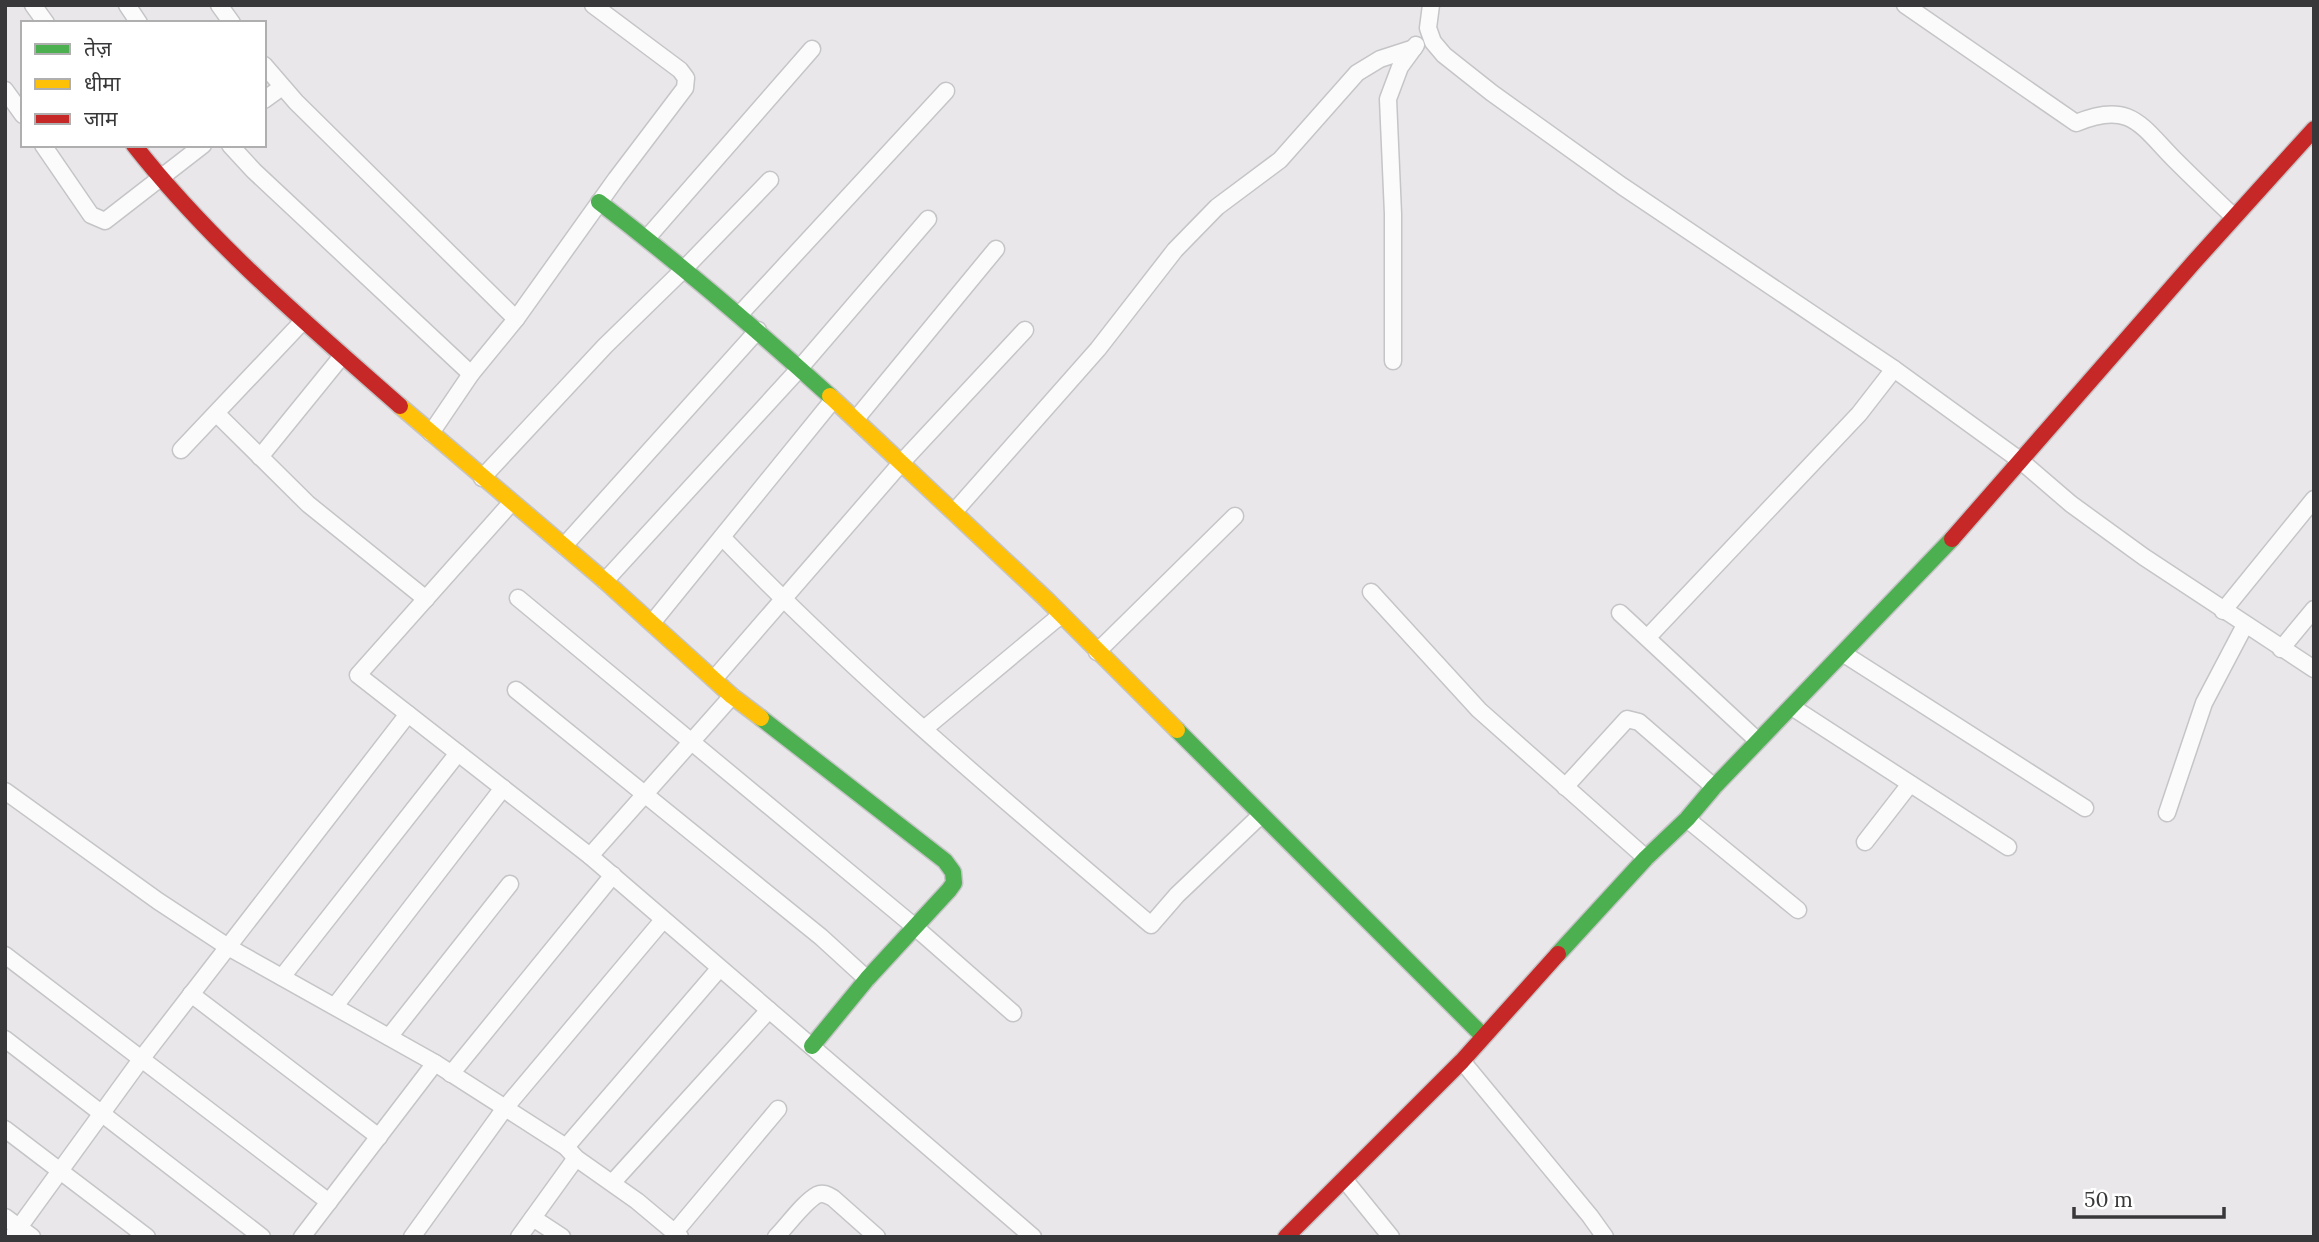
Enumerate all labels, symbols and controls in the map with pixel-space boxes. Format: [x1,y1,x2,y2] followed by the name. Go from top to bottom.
[21,21,266,147] legend
[84,35,112,62] text: तेज़
[84,70,121,97] text: धीमा
[84,105,118,132] text: जाम
[2074,1176,2224,1220] scale bar
[2084,1186,2133,1213] text: 50 m

